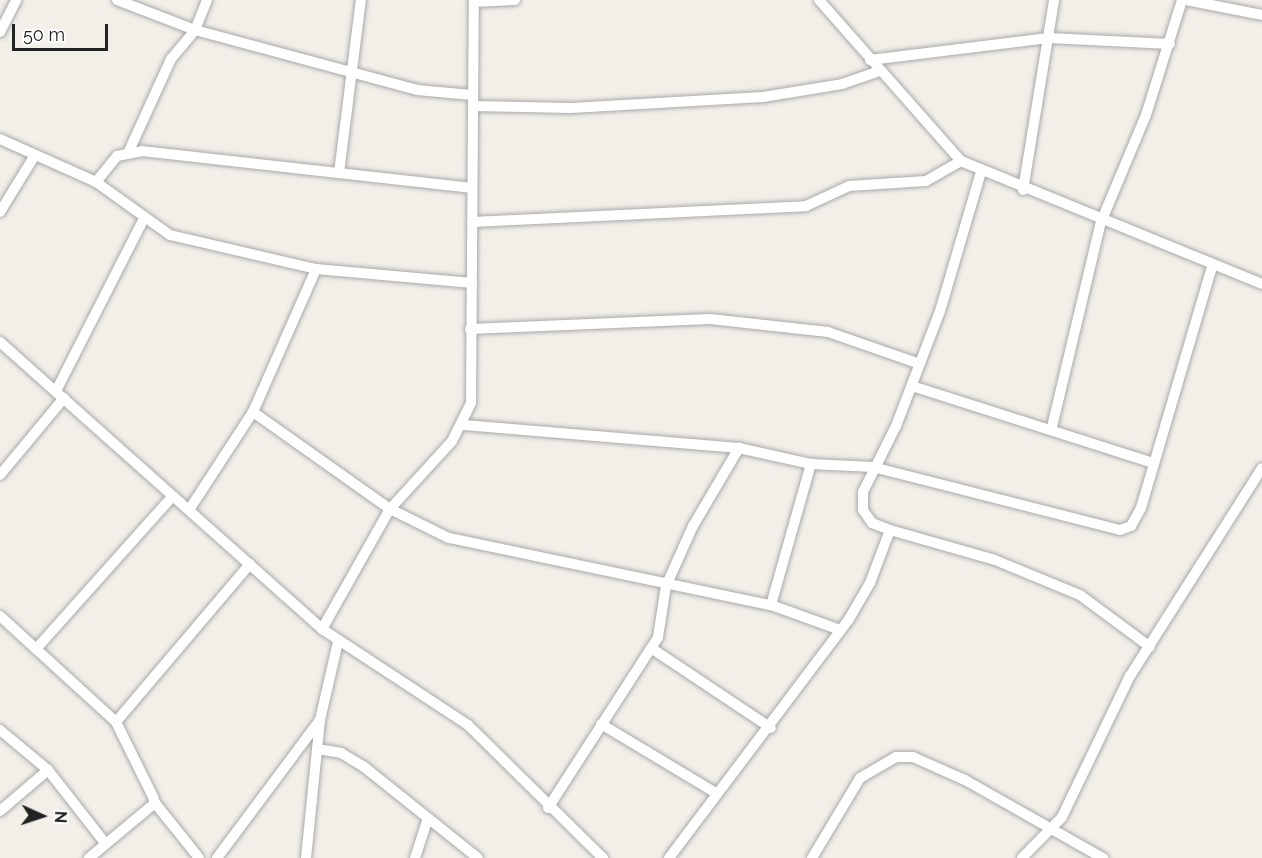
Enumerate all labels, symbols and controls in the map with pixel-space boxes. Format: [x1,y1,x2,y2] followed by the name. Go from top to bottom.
[15,12,111,50] scale bar
[23,24,65,45] text: 50 m
[12,786,72,846] north arrow
[51,810,70,824] text: N

